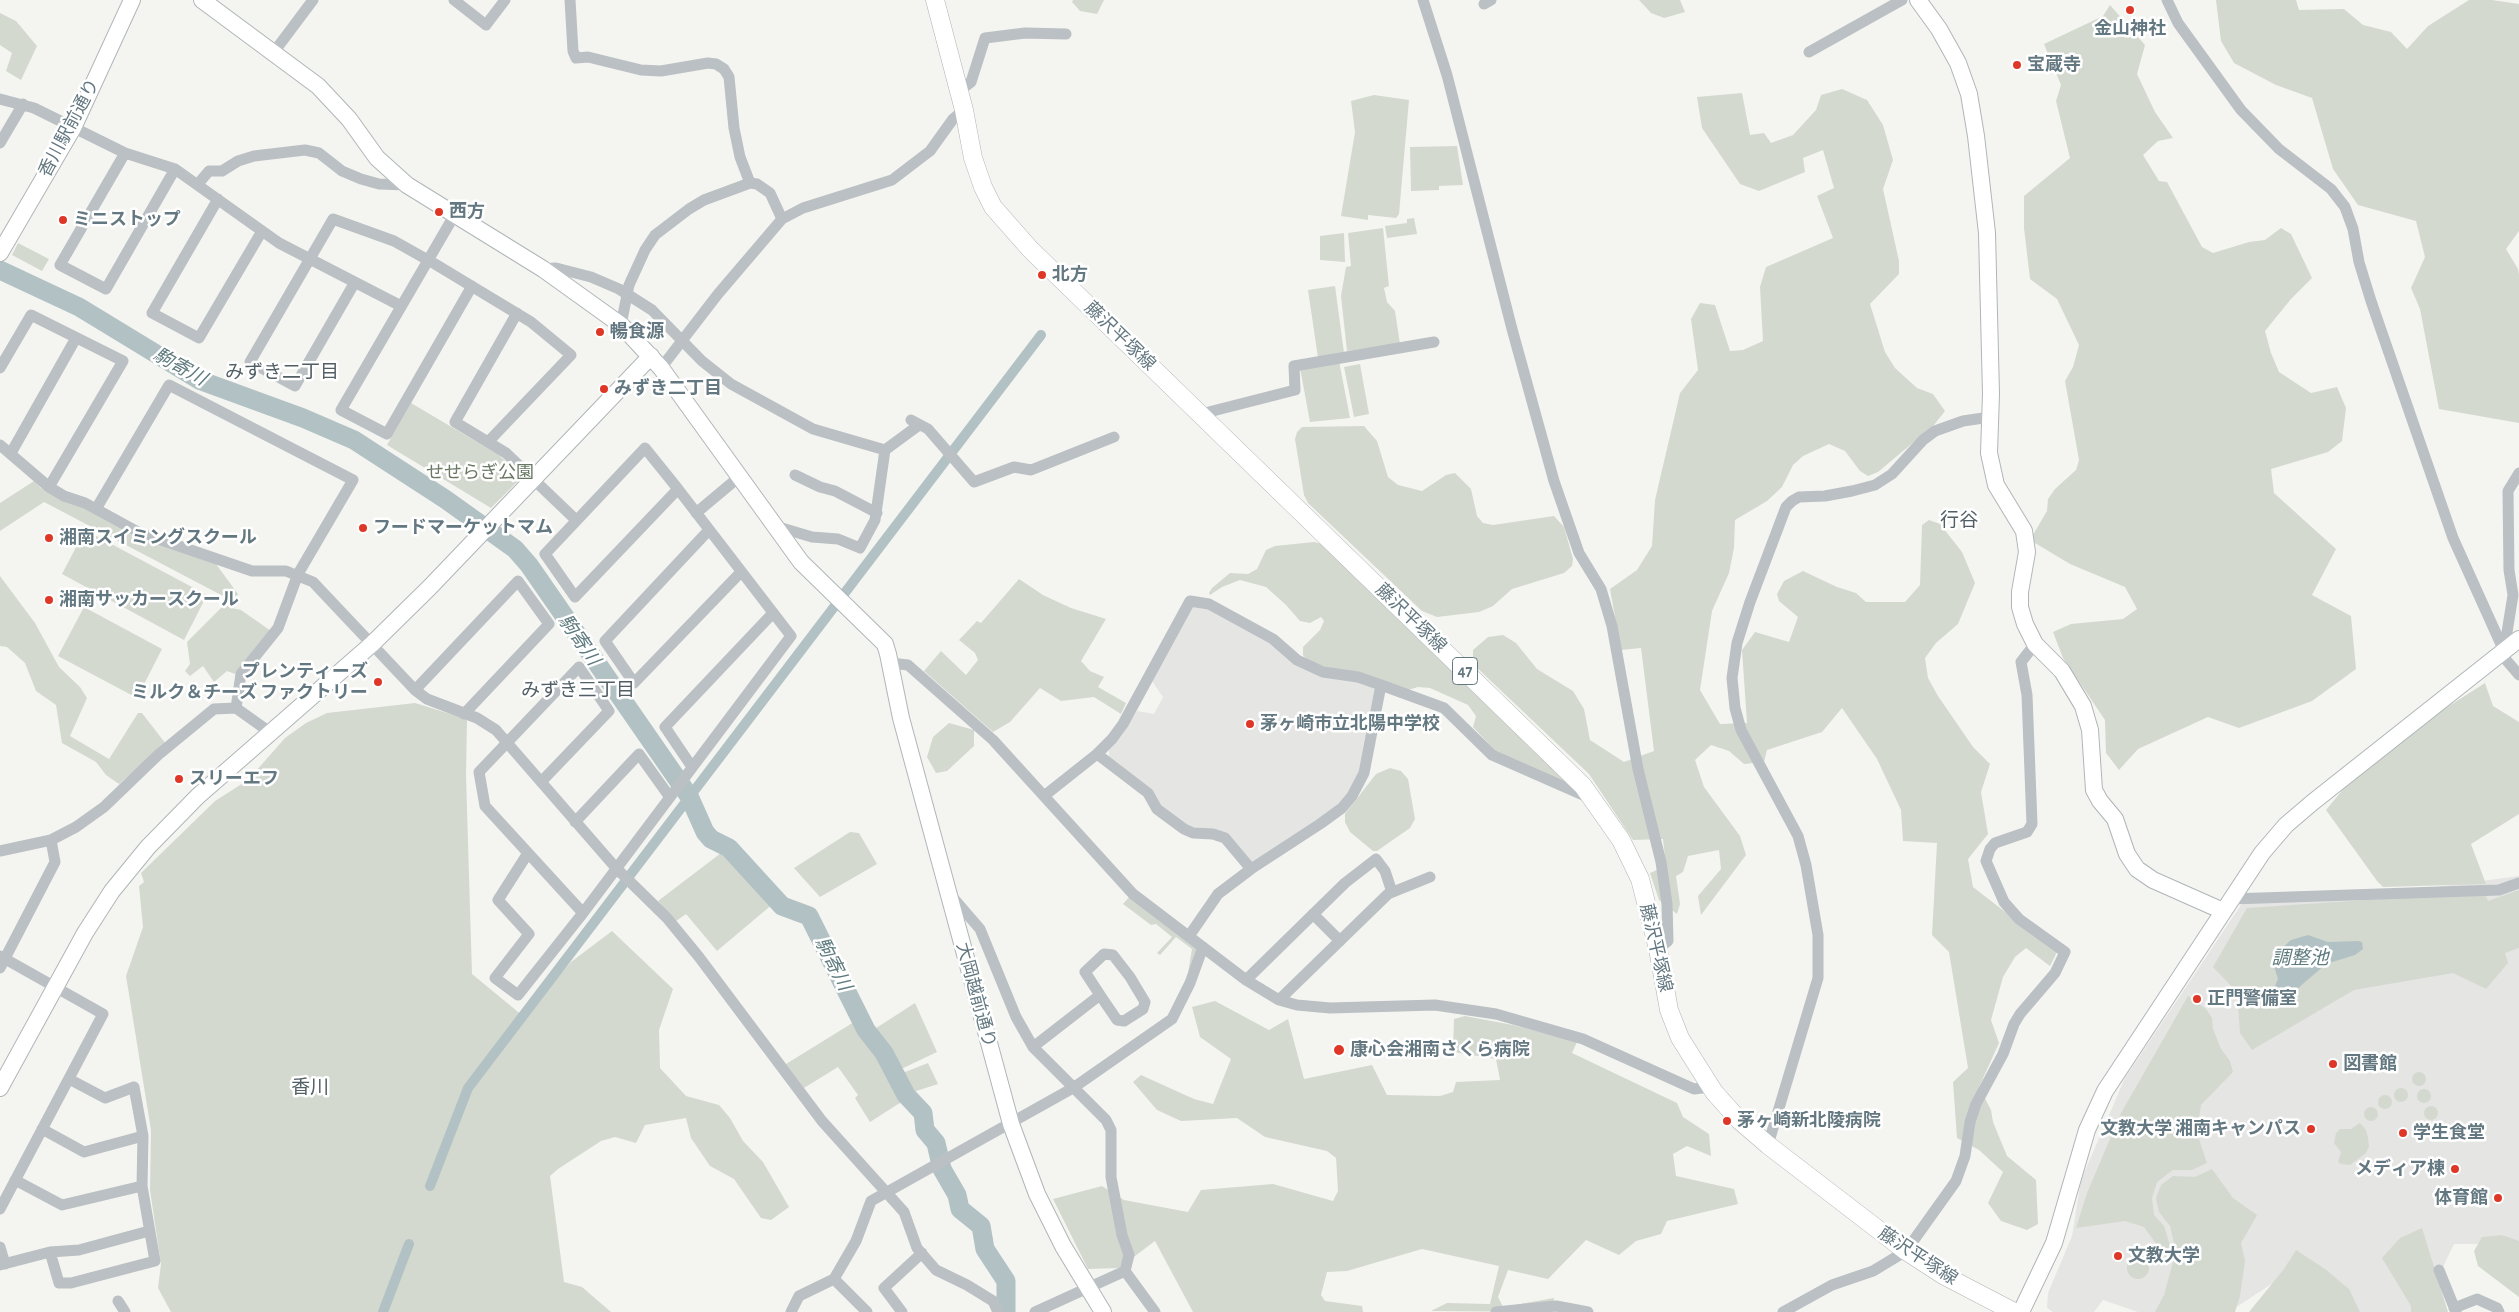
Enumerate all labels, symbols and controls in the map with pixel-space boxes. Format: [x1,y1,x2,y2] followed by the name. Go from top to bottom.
[2124,4,2136,16] marker: 金山神社
[2094,18,2166,40] place label: 金山神社
[2027,54,2081,76] place label: 宝蔵寺
[2011,59,2023,71] marker: 宝蔵寺
[34,75,104,181] street label: 香川駅前通り
[449,201,485,223] place label: 西方
[433,206,445,218] marker: 西方
[73,209,181,231] place label: ミニストップ
[57,214,69,226] marker: ミニストップ
[1052,264,1088,286] place label: 北方
[1036,269,1048,281] marker: 北方
[1080,297,1160,375] street label: 藤沢平塚線
[610,321,664,343] place label: 暢食源
[594,326,606,338] marker: 暢食源
[150,343,210,391] water label: 駒寄川
[225,361,339,383] district label: みずき二丁目
[614,378,722,400] place label: みずき二丁目
[598,383,610,395] marker: みずき二丁目
[426,462,534,484] park label: せせらぎ公園
[1940,509,1978,531] district label: 行谷
[373,517,553,539] place label: フードマーケットマム
[357,522,369,534] marker: フードマーケットマム
[59,527,257,549] place label: 湘南スイミングスクール
[43,532,55,544] marker: 湘南スイミングスクール
[1371,579,1451,657] street label: 藤沢平塚線
[59,589,239,611] place label: 湘南サッカースクール
[43,594,55,606] marker: 湘南サッカースクール
[553,610,605,670] water label: 駒寄川
[1452,658,1478,684] road number: 47
[131,661,368,704] place label: プレンティーズ ミルク＆チーズ ファクトリー
[372,676,384,688] marker: プレンティーズ ミルク＆チーズ ファクトリー
[521,679,635,701] district label: みずき三丁目
[1260,713,1440,735] place label: 茅ヶ崎市立北陽中学校
[1244,718,1256,730] marker: 茅ヶ崎市立北陽中学校
[189,768,279,790] place label: スリーエフ
[173,773,185,785] marker: スリーエフ
[1635,902,1677,994] street label: 藤沢平塚線
[810,933,856,995] water label: 駒寄川
[952,940,1000,1050] street label: 大岡越前通り
[2272,947,2328,969] water label: 調整池
[2207,988,2297,1010] place label: 正門警備室
[2191,993,2203,1005] marker: 正門警備室
[1350,1039,1530,1061] place label: 康心会湘南さくら病院
[1332,1043,1346,1057] marker: 康心会湘南さくら病院
[2343,1053,2397,1075] place label: 図書館
[2327,1058,2339,1070] marker: 図書館
[291,1076,329,1098] district label: 香川
[1737,1110,1881,1132] place label: 茅ヶ崎新北陵病院
[1721,1115,1733,1127] marker: 茅ヶ崎新北陵病院
[2100,1118,2301,1140] place label: 文教大学 湘南キャンパス
[2413,1122,2485,1144] place label: 学生食堂
[2305,1123,2317,1135] marker: 文教大学 湘南キャンパス
[2397,1127,2409,1139] marker: 学生食堂
[2355,1158,2445,1180] place label: メディア棟
[2449,1163,2461,1175] marker: メディア棟
[2434,1187,2488,1209] place label: 体育館
[2492,1192,2504,1204] marker: 体育館
[1874,1222,1962,1290] street label: 藤沢平塚線
[2128,1245,2200,1267] place label: 文教大学
[2112,1250,2124,1262] marker: 文教大学

